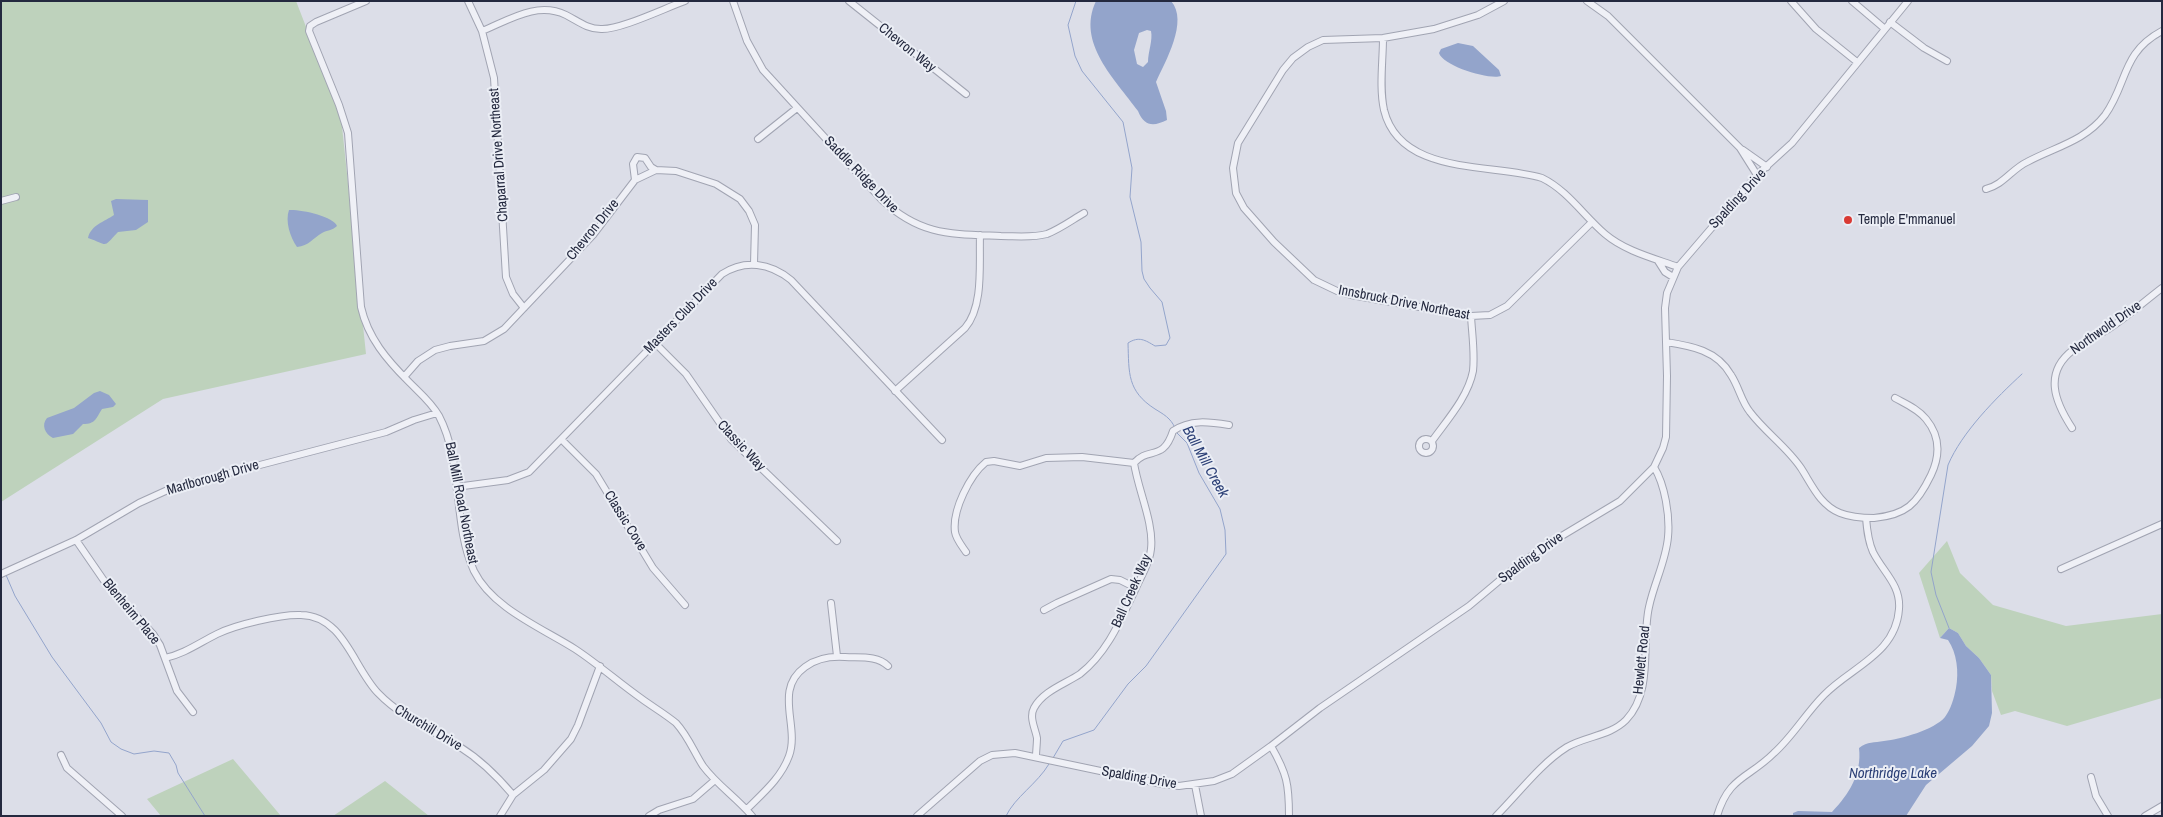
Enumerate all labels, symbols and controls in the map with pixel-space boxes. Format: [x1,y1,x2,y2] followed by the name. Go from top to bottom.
[875,20,939,76] street label: Chevron Way
[486,88,512,222] street label: Chaparral Drive Northeast
[820,133,902,217] street label: Saddle Ridge Drive
[1706,166,1770,232] street label: Spalding Drive
[563,196,623,264] street label: Chevron Drive
[1858,212,1955,228] place label: Temple E'mmanuel
[1842,214,1854,226] marker: Temple E'mmanuel
[641,275,721,357] street label: Masters Club Drive
[1337,282,1471,324] street label: Innsbruck Drive Northeast
[2067,298,2145,358] street label: Northwold Drive
[713,417,769,475] street label: Classic Way
[1178,423,1232,501] water label: Ball Mill Creek
[441,441,481,565] street label: Ball Mill Road Northeast
[165,457,261,499] street label: Marlborough Drive
[600,488,650,554] street label: Classic Cove
[1495,529,1567,587] street label: Spalding Drive
[1108,552,1156,630] street label: Ball Creek Way
[99,576,163,648] street label: Blenheim Place
[1630,625,1654,695] street label: Hewlett Road
[391,701,465,755] street label: Churchill Drive
[1100,763,1178,793] street label: Spalding Drive
[1849,765,1937,783] water label: Northridge Lake

